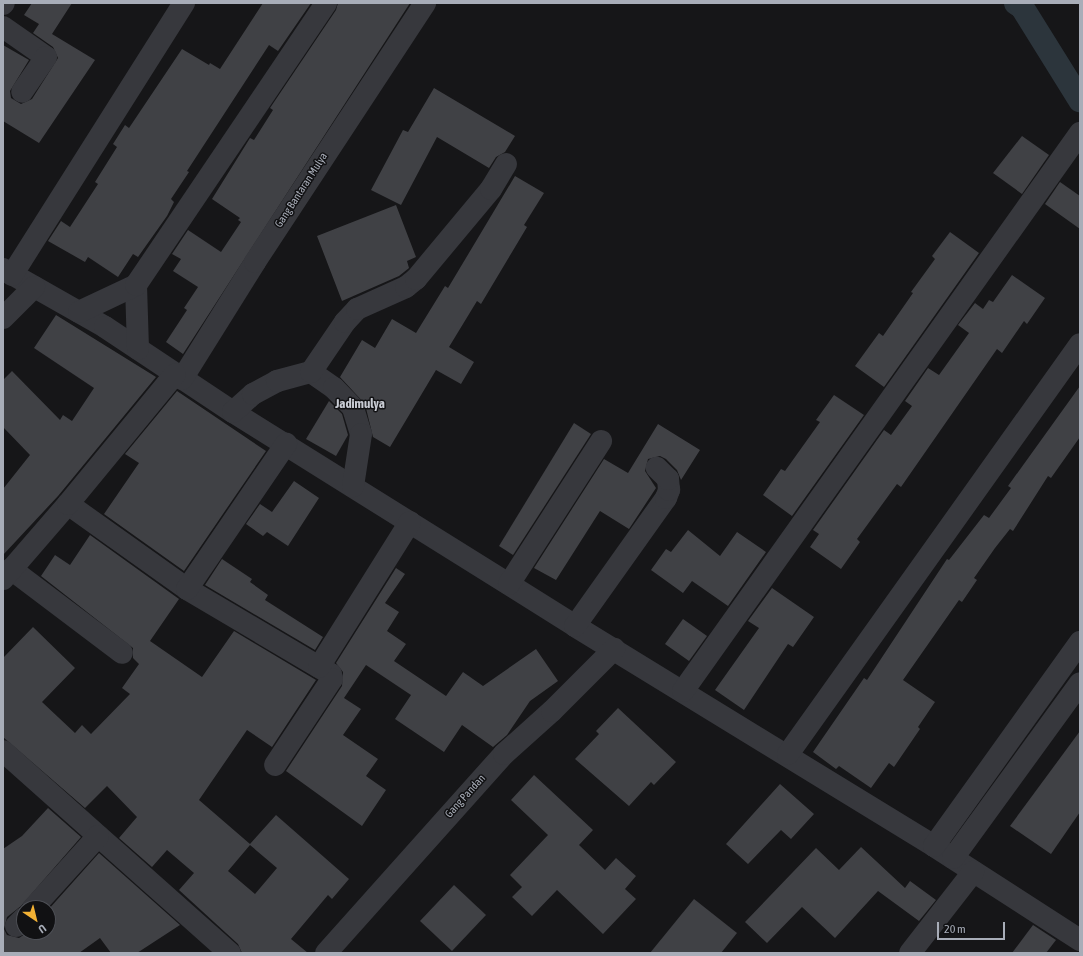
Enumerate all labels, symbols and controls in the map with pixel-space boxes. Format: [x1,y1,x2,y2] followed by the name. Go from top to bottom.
[272,150,330,230] street label: Gang Bantaran Mulya
[335,396,385,412] district label: Jadimulya
[442,772,488,820] street label: Gang Pandan
[16,900,56,940] north arrow
[939,914,1007,940] scale bar
[36,922,48,936] text: U
[944,922,966,936] text: 20 m

